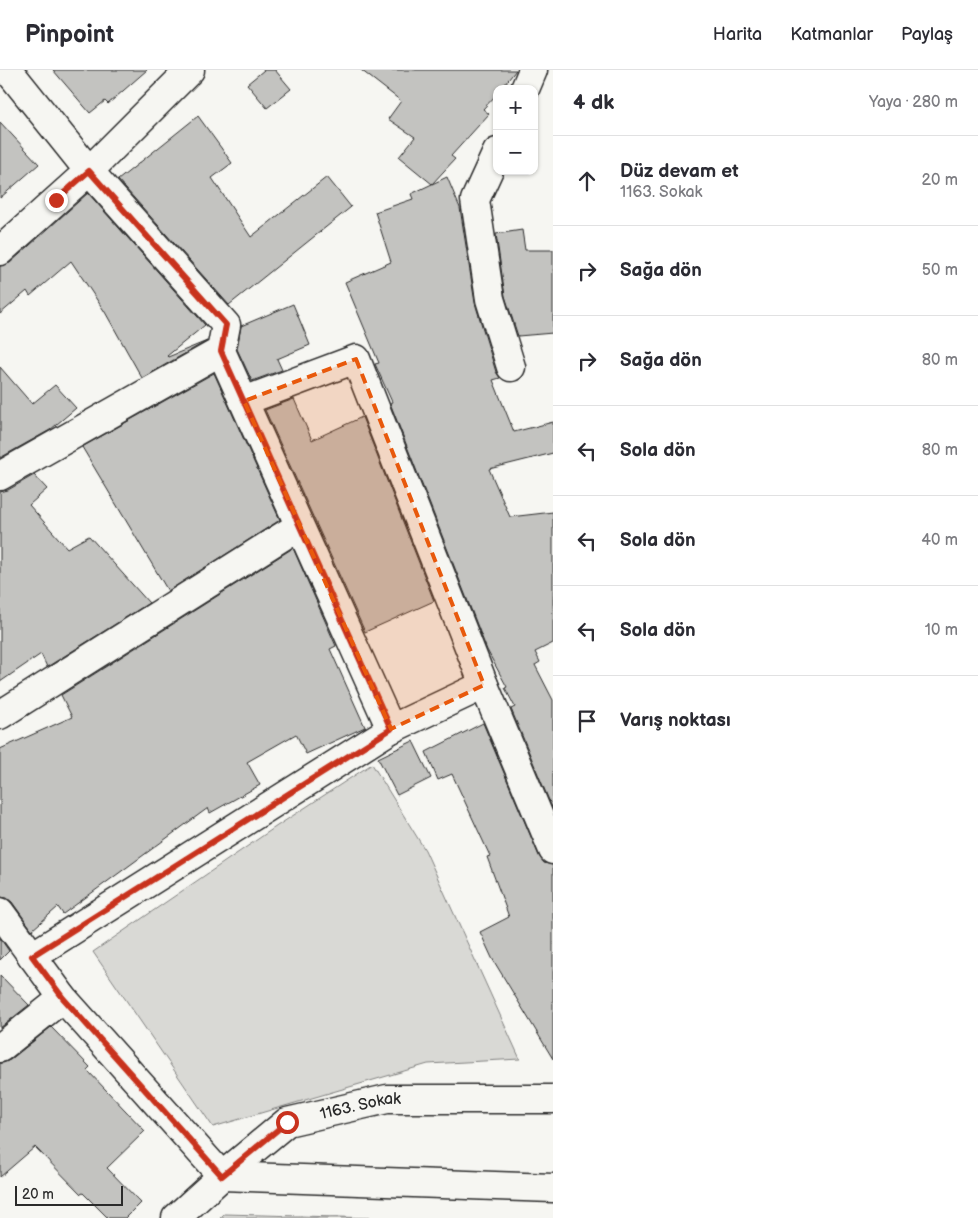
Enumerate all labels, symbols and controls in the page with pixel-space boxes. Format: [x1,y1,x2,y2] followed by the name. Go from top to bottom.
[25,20,114,49] text: Pinpoint
[713,24,762,45] text: Harita
[790,24,873,45] text: Katmanlar
[901,24,953,45] text: Paylaş
[493,85,538,175] map controls
[493,85,538,130] button: +
[573,90,614,115] text: 4 dk
[869,93,958,112] text: Yaya · 280 m
[493,130,538,175] button: −
[620,160,739,183] text: Düz devam et
[573,167,601,195] icon: ahead
[922,171,958,190] text: 20 m
[620,183,702,202] text: 1163. Sokak
[45,189,68,212] route end
[573,257,601,285] icon: right
[620,259,702,282] text: Sağa dön
[922,261,958,280] text: 50 m
[573,347,601,375] icon: right
[620,349,702,372] text: Sağa dön
[922,351,958,370] text: 80 m
[573,437,601,465] icon: left
[620,439,696,462] text: Sola dön
[922,441,958,460] text: 80 m
[573,527,601,555] icon: left
[620,529,696,552] text: Sola dön
[921,531,958,550] text: 40 m
[573,617,601,645] icon: left
[620,619,696,642] text: Sola dön
[925,621,958,640] text: 10 m
[573,707,601,735] icon: arrive
[620,709,731,732] text: Varış noktası
[318,1090,401,1124] street label: 1163. Sokak
[276,1111,299,1134] route start
[15,1183,122,1206] scale bar
[22,1186,54,1203] text: 20 m

